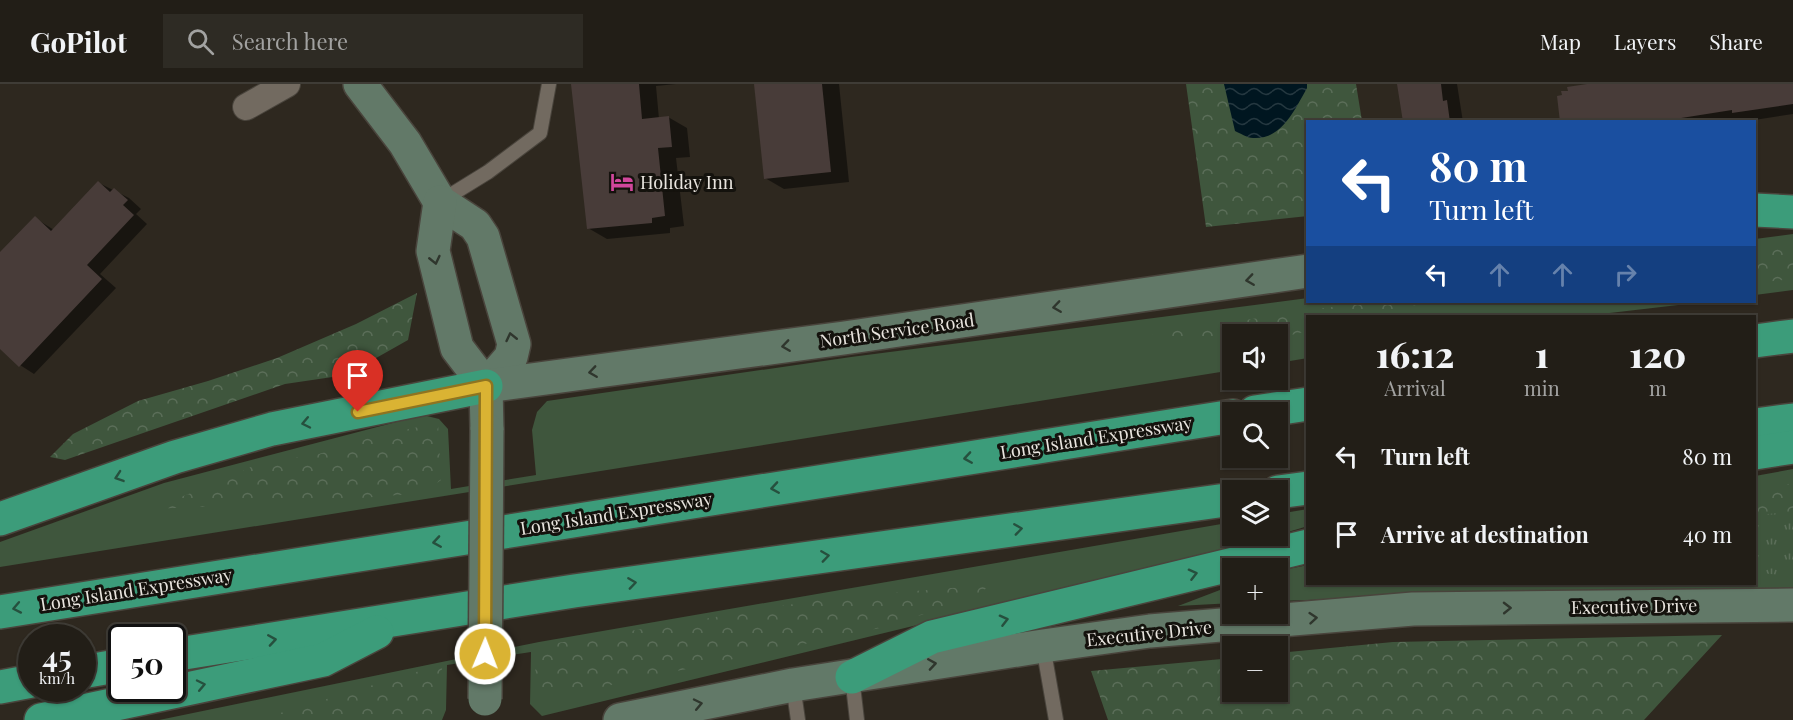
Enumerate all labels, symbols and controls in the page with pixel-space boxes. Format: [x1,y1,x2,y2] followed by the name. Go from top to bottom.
[163,14,583,68] search box
[30,23,127,60] text: GoPilot
[184,25,217,58] icon: search
[232,26,348,56] text: Search here
[1540,27,1581,55] text: Map
[1614,27,1676,55] text: Layers
[1709,27,1763,55] text: Share
[1429,137,1527,193] text: 80 m
[1330,144,1408,222] icon: left
[609,169,635,195] hotel icon: Holiday Inn
[640,170,734,194] place label: Holiday Inn
[1429,191,1533,227] text: Turn left
[428,255,441,265] one-way arrow
[1420,258,1453,291] icon: left
[1483,258,1516,291] icon: ahead
[1546,258,1579,291] icon: ahead
[1609,258,1642,291] icon: right
[1245,273,1255,285] one-way arrow
[1052,301,1062,313] one-way arrow
[818,307,976,353] street label: North Service Road
[1222,324,1288,702] map controls
[1222,324,1288,390] button: sound
[1376,329,1454,377] text: 16:12
[1535,329,1549,377] text: 1
[1629,329,1686,377] text: 120
[506,332,519,342] one-way arrow
[781,339,790,351] one-way arrow
[332,350,383,412] pin
[341,359,374,392] icon: arrive
[588,365,597,377] one-way arrow
[1384,374,1446,401] text: Arrival
[1524,374,1560,401] text: min
[1649,374,1667,401] text: m
[1222,402,1288,468] button: search
[998,410,1194,464] street label: Long Island Expressway
[301,415,311,428] one-way arrow
[1330,440,1363,473] icon: left
[1381,441,1470,471] text: Turn left
[1682,441,1732,471] text: 80 m
[963,451,972,463] one-way arrow
[114,470,125,483] one-way arrow
[1222,480,1288,546] button: layers
[771,482,780,494] one-way arrow
[518,486,714,540] street label: Long Island Expressway
[1330,518,1363,551] icon: arrive
[1381,519,1589,549] text: Arrive at destination
[1683,519,1732,549] text: 40 m
[1014,523,1023,535] one-way arrow
[433,535,442,547] one-way arrow
[821,550,830,562] one-way arrow
[1222,558,1288,624] button: +
[38,562,234,616] street label: Long Island Expressway
[1188,568,1198,581] one-way arrow
[627,577,637,589] one-way arrow
[1571,593,1697,619] street label: Executive Drive
[12,601,22,614] one-way arrow
[1503,602,1512,614] one-way arrow
[1308,612,1317,625] one-way arrow
[1085,614,1213,652] street label: Executive Drive
[999,615,1009,628] one-way arrow
[453,622,517,686] position arrow
[108,624,186,702] speed limit sign: 50
[267,634,276,646] one-way arrow
[42,636,72,676] text: 45
[1222,636,1288,702] button: −
[926,658,936,671] one-way arrow
[39,668,75,688] text: km/h
[196,680,206,693] one-way arrow
[693,698,703,711] one-way arrow

